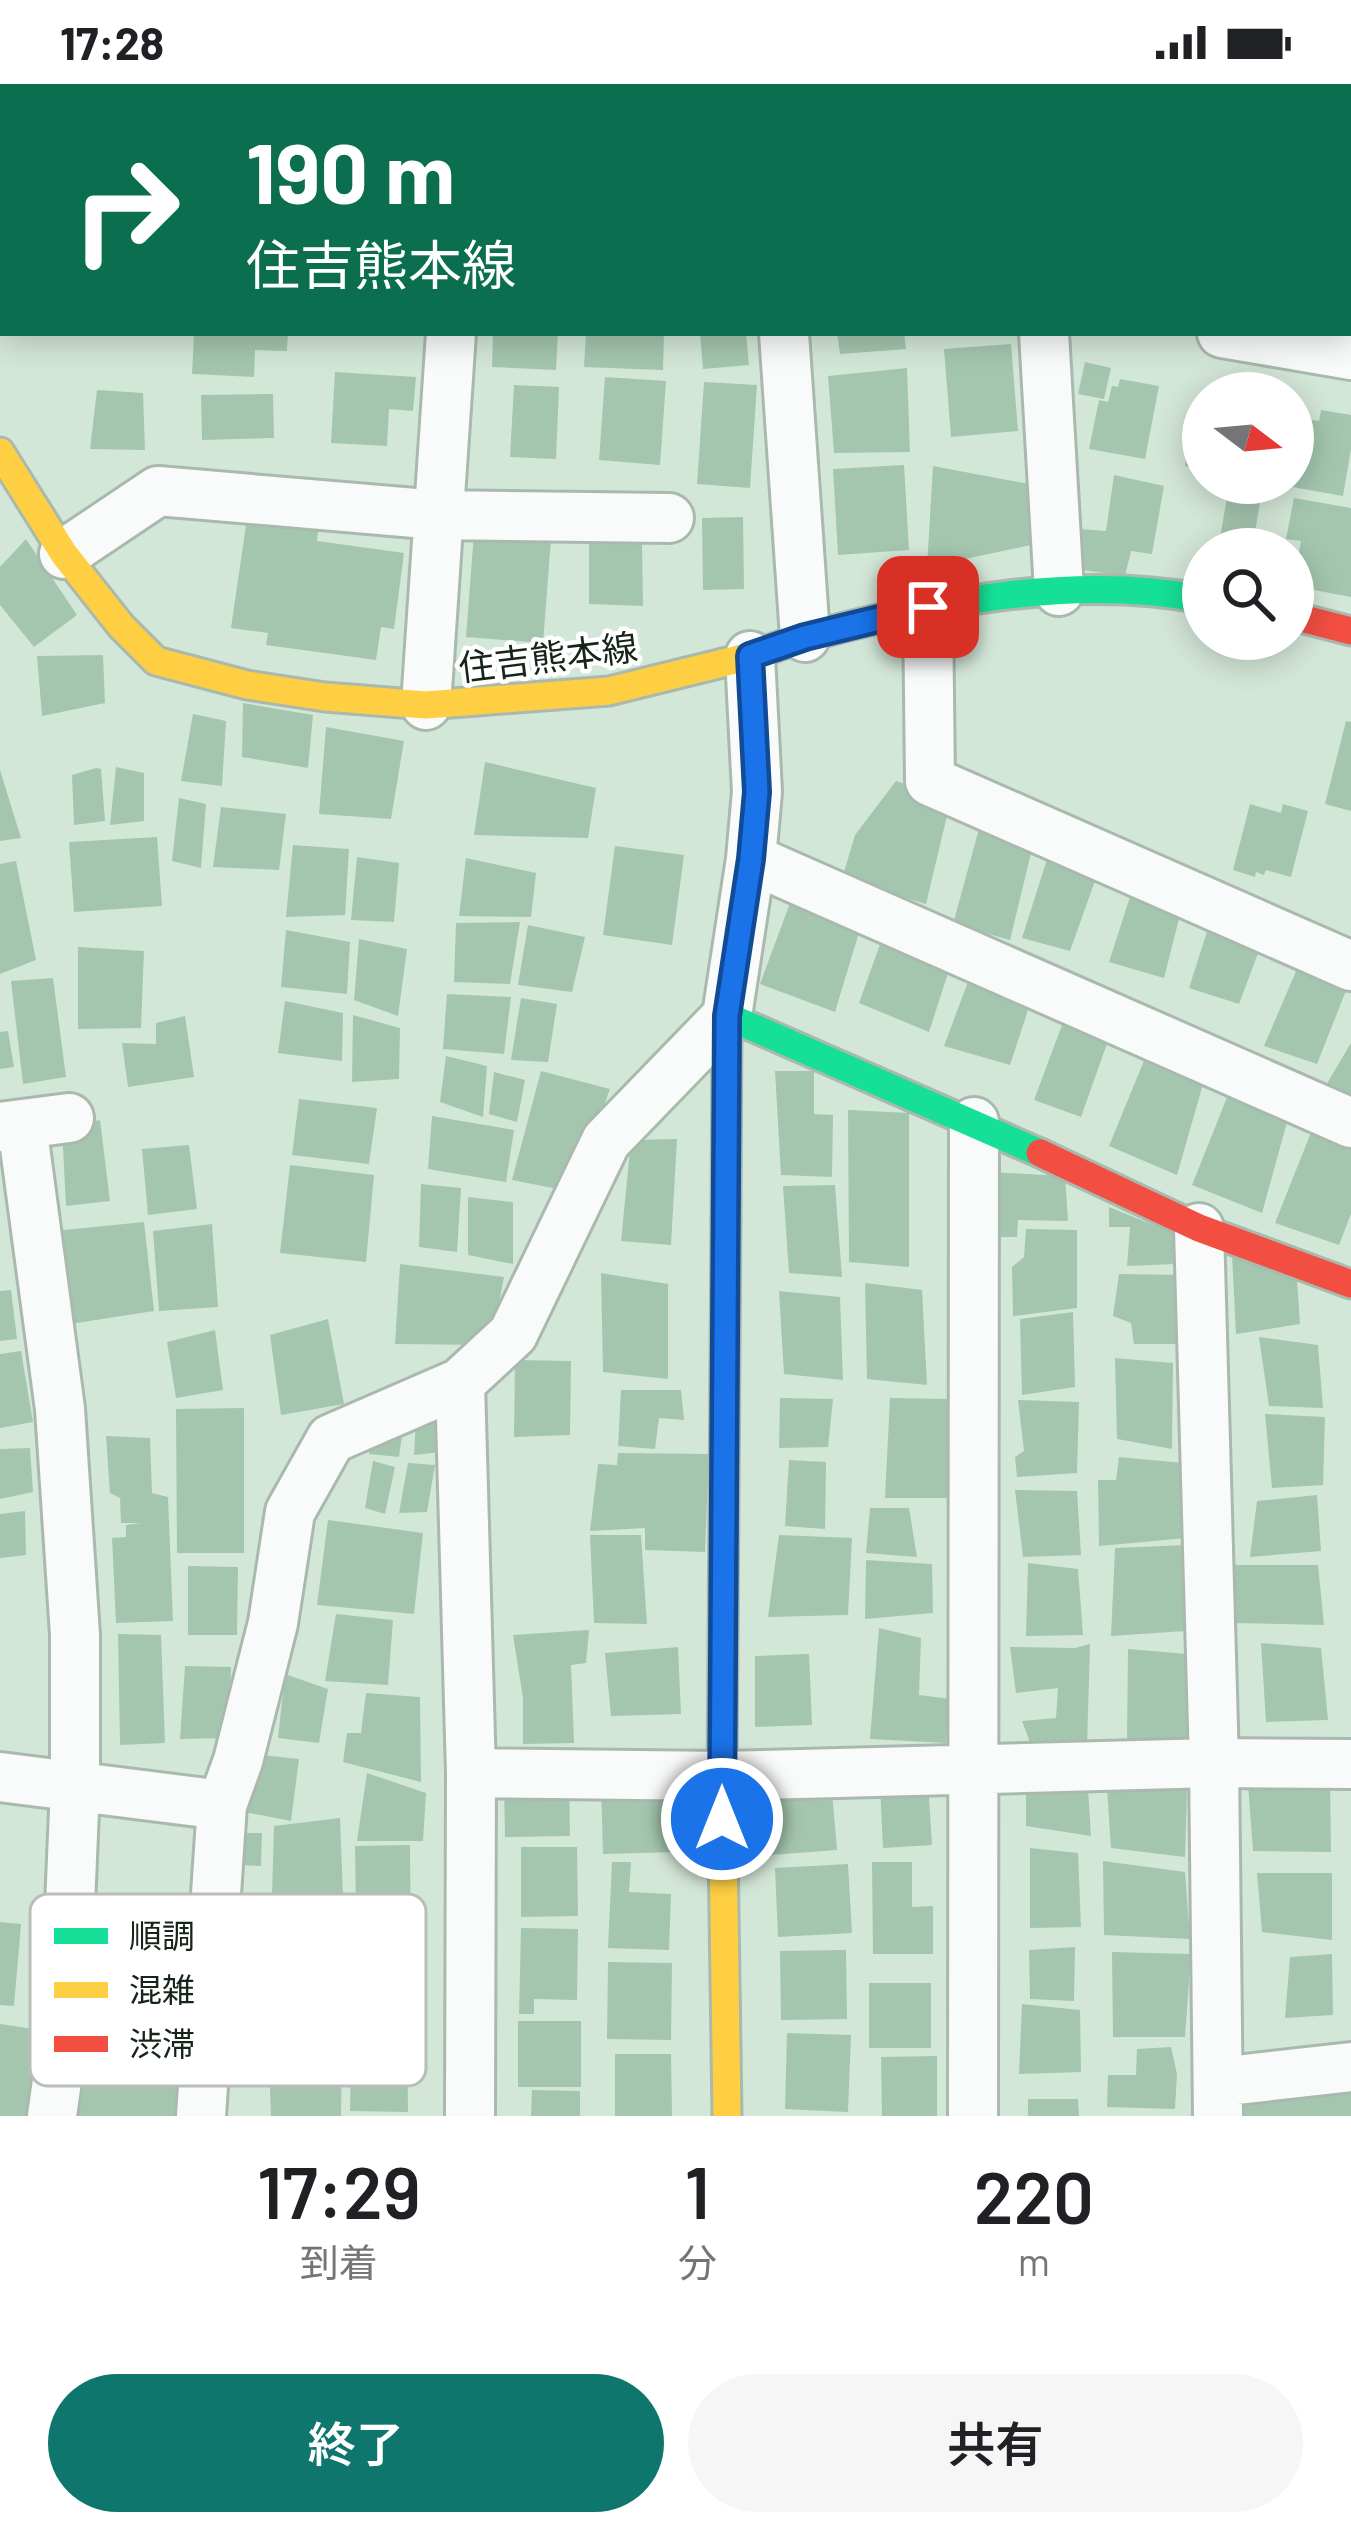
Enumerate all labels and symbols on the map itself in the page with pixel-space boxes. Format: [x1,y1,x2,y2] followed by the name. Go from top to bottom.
[1182,372,1314,504] north arrow
[877,556,979,658] pin
[456,624,640,688] street label: 住吉熊本線
[659,1756,785,1882] position arrow
[30,1894,426,2086] legend
[129,1915,195,1955] text: 順調
[129,1969,195,2009] text: 混雑
[129,2023,195,2063] text: 渋滞

